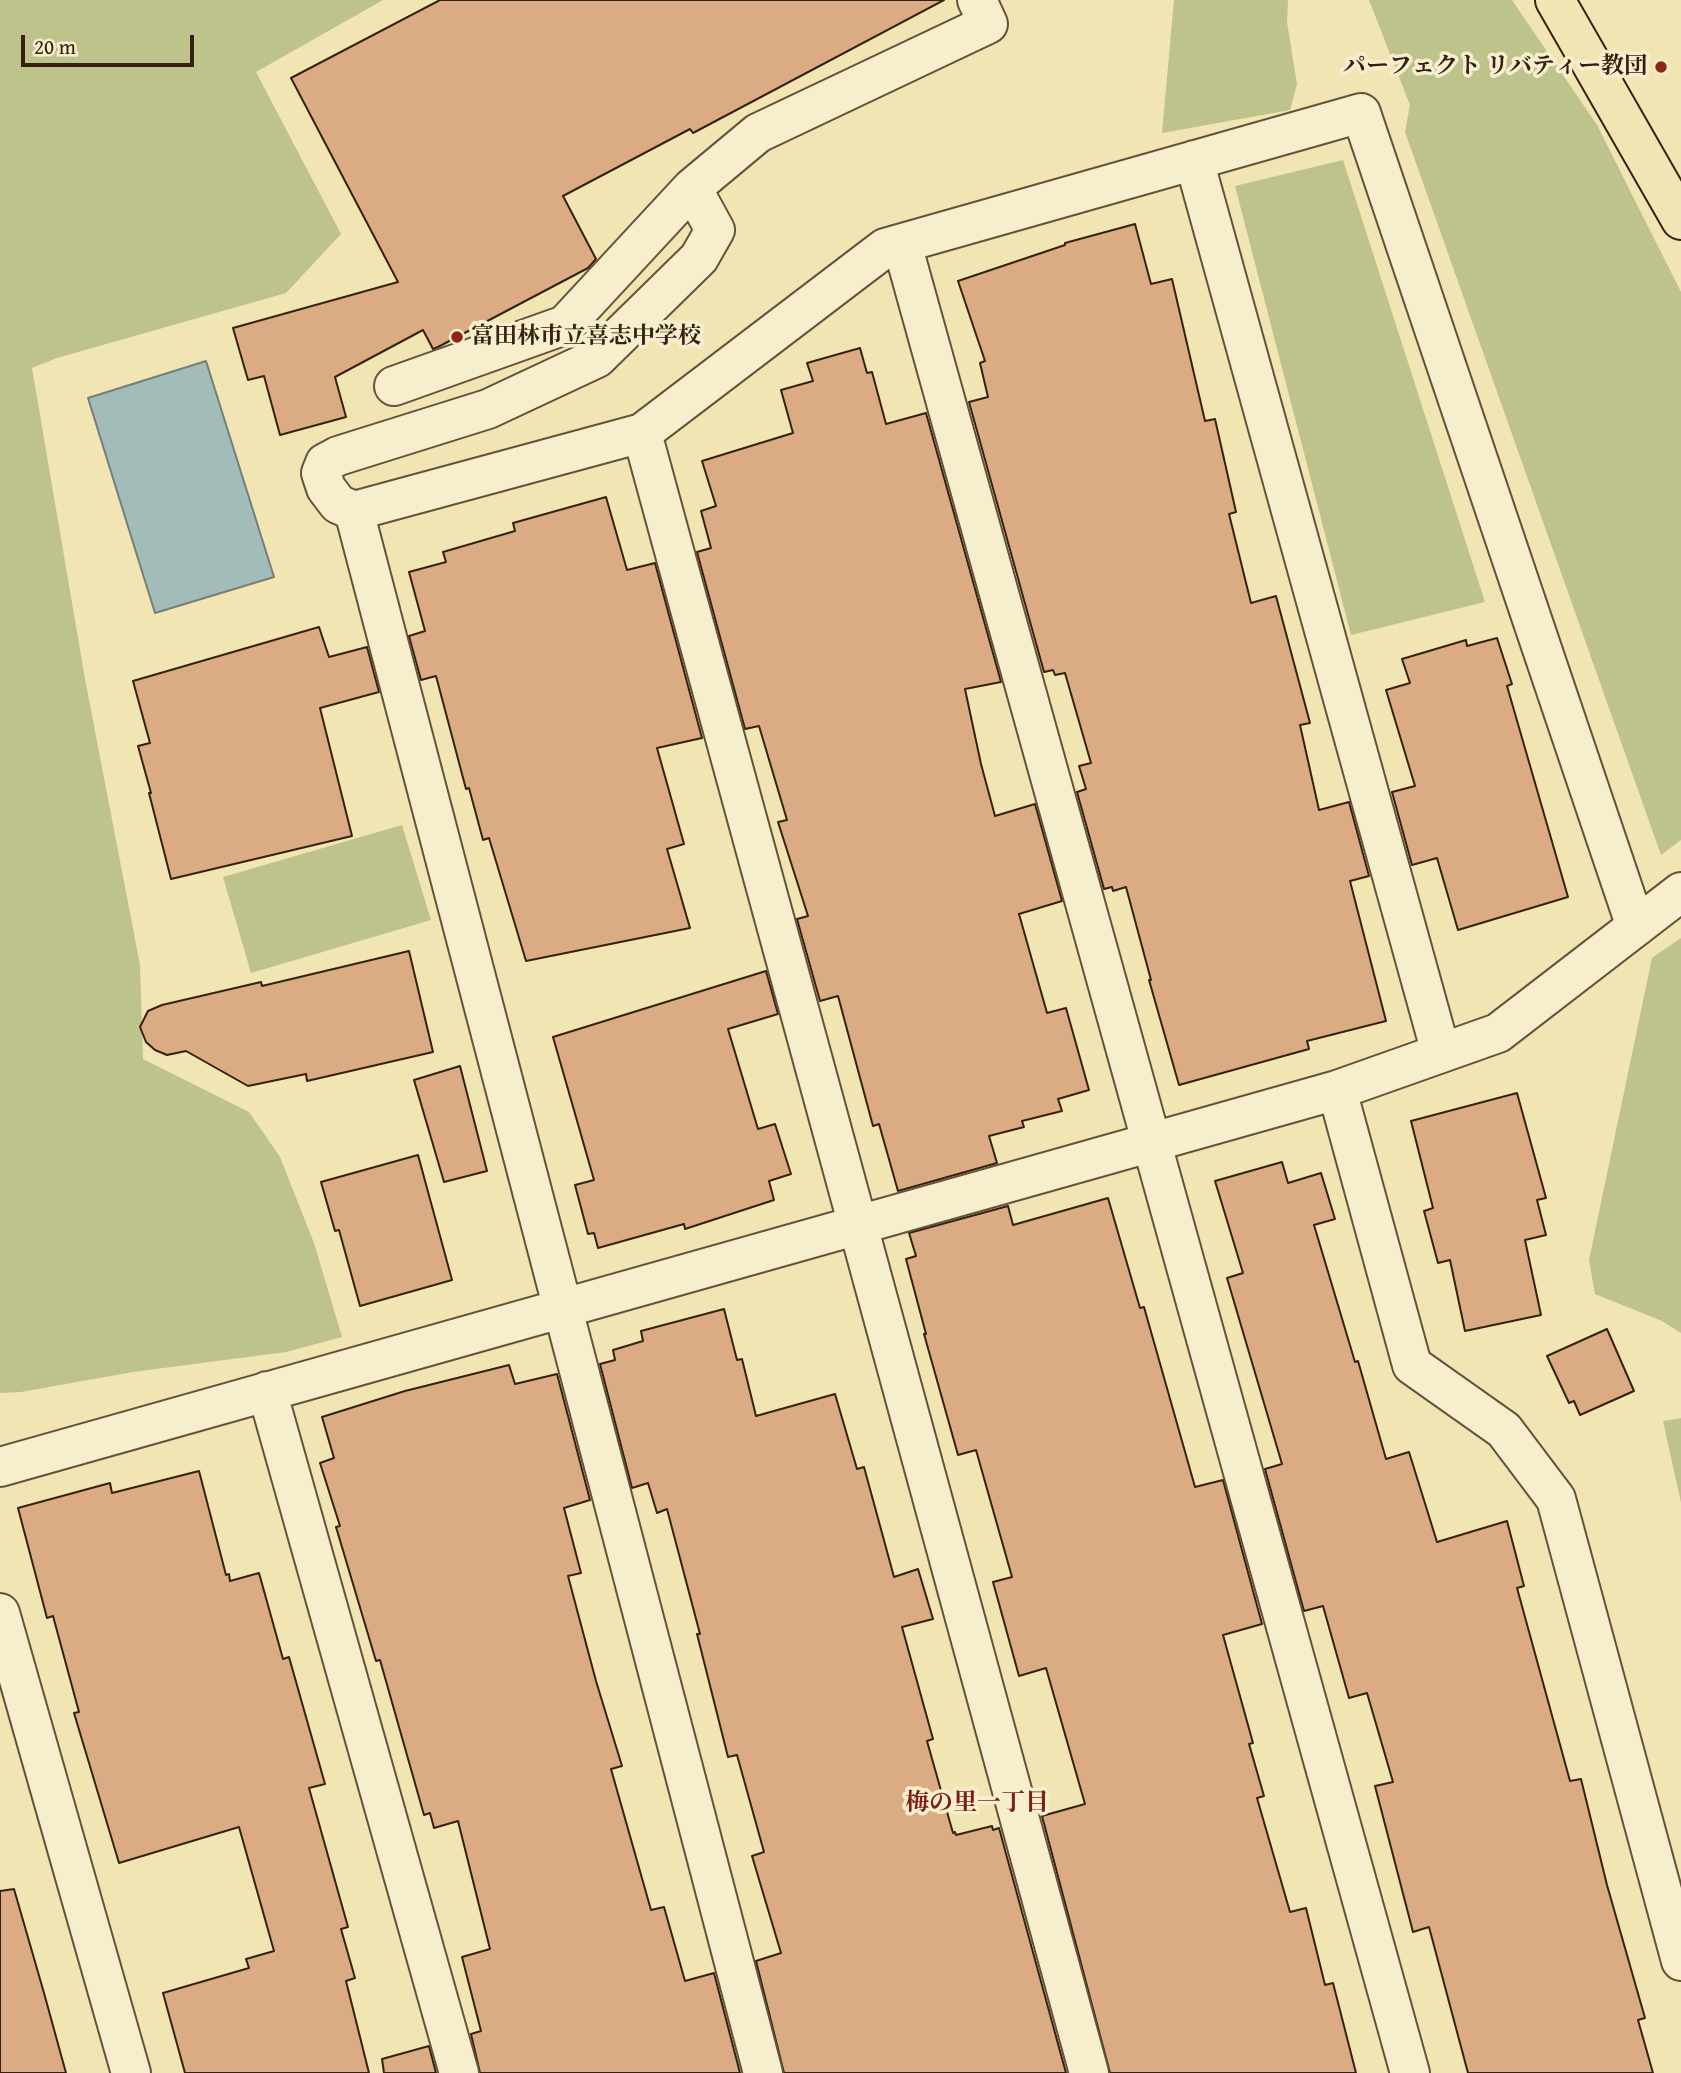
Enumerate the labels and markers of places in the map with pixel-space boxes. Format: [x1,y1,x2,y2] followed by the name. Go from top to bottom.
[1343,53,1647,81] place label: パーフェクト リバティー教団
[1653,59,1669,75] marker: パーフェクト リバティー教団
[471,323,701,351] place label: 富田林市立喜志中学校
[449,329,465,345] marker: 富田林市立喜志中学校

